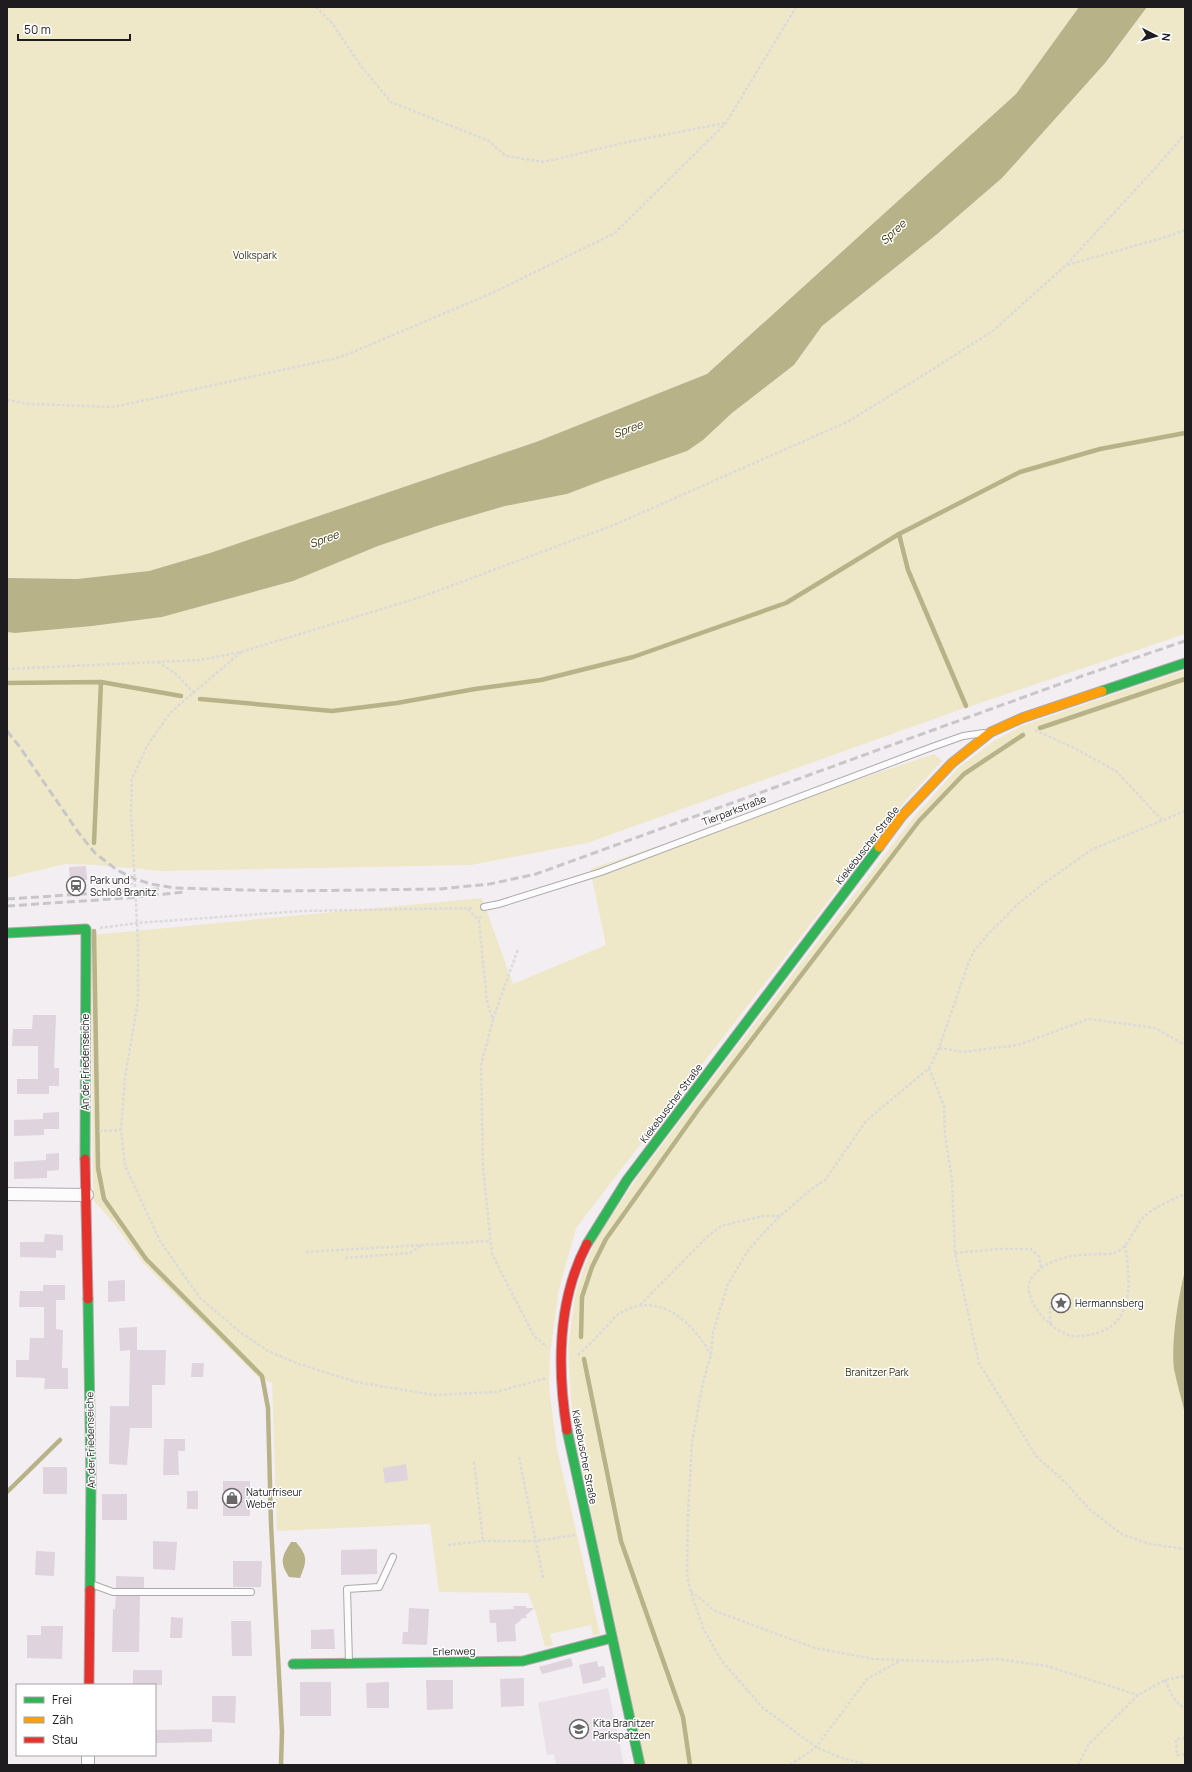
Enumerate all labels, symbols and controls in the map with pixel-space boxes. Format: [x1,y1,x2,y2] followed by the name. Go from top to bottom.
[18,16,130,42] scale bar
[1136,16,1176,56] north arrow
[24,21,51,38] text: 50 m
[1159,32,1174,42] text: N
[877,216,909,247] water label: Spree
[233,248,278,262] park label: Volkspark
[611,416,645,441] water label: Spree
[307,526,341,551] water label: Spree
[700,791,768,829] street label: Tierparkstraße
[832,803,902,887] street label: Kiekebuscher Straße
[90,873,157,899] place label: Park und Schloß Branitz
[65,875,87,897] station icon: Park und Schloß Branitz
[78,1013,92,1110] street label: An der Friedenseiche
[637,1060,706,1145] street label: Kiekebuscher Straße
[1050,1292,1072,1314] place icon: Hermannsberg
[1075,1296,1144,1310] place label: Hermannsberg
[845,1365,910,1379] park label: Branitzer Park
[82,1391,98,1489] street label: An der Friedenseiche
[569,1409,601,1506] street label: Kiekebuscher Straße
[246,1485,302,1511] place label: Naturfriseur Weber
[221,1487,243,1509] shop icon: Naturfriseur Weber
[433,1644,475,1658] street label: Erlenweg
[16,1684,156,1756] legend
[52,1691,72,1708] text: Frei
[52,1711,73,1728] text: Zäh
[593,1716,655,1742] place label: Kita Branitzer Parkspatzen
[568,1718,590,1740] school or university icon: Kita Branitzer Parkspatzen
[52,1731,78,1748] text: Stau

